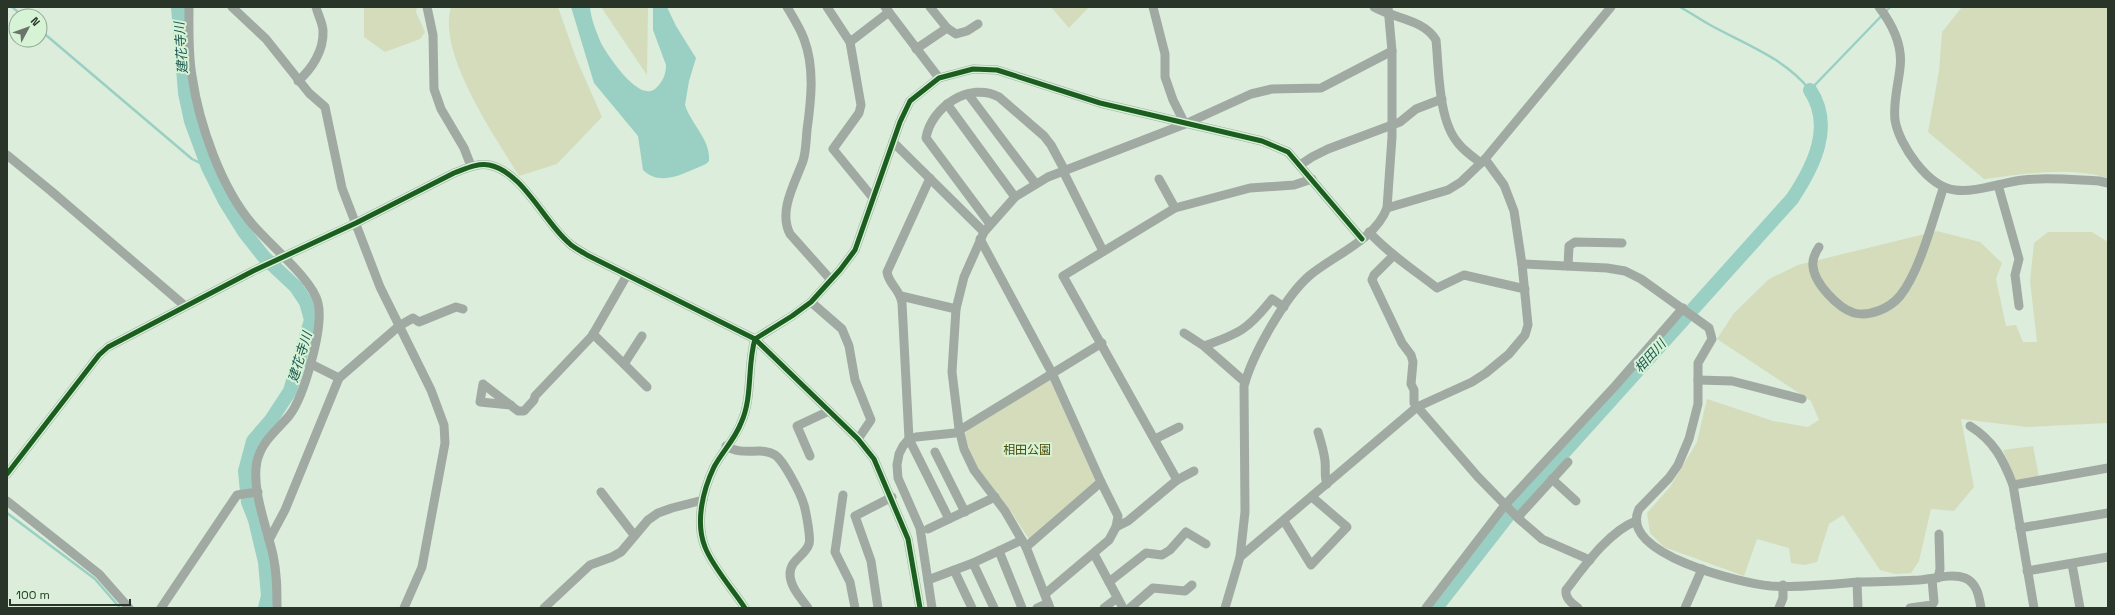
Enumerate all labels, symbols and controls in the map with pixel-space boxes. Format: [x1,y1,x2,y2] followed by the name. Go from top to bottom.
[8,8,48,48] north arrow
[28,14,43,29] text: N
[171,19,191,75] water label: 建花寺川
[284,328,316,384] water label: 建花寺川
[1631,334,1671,376] water label: 相田川
[1003,442,1051,458] park label: 相田公園
[10,581,130,607] scale bar
[16,587,50,603] text: 100 m

